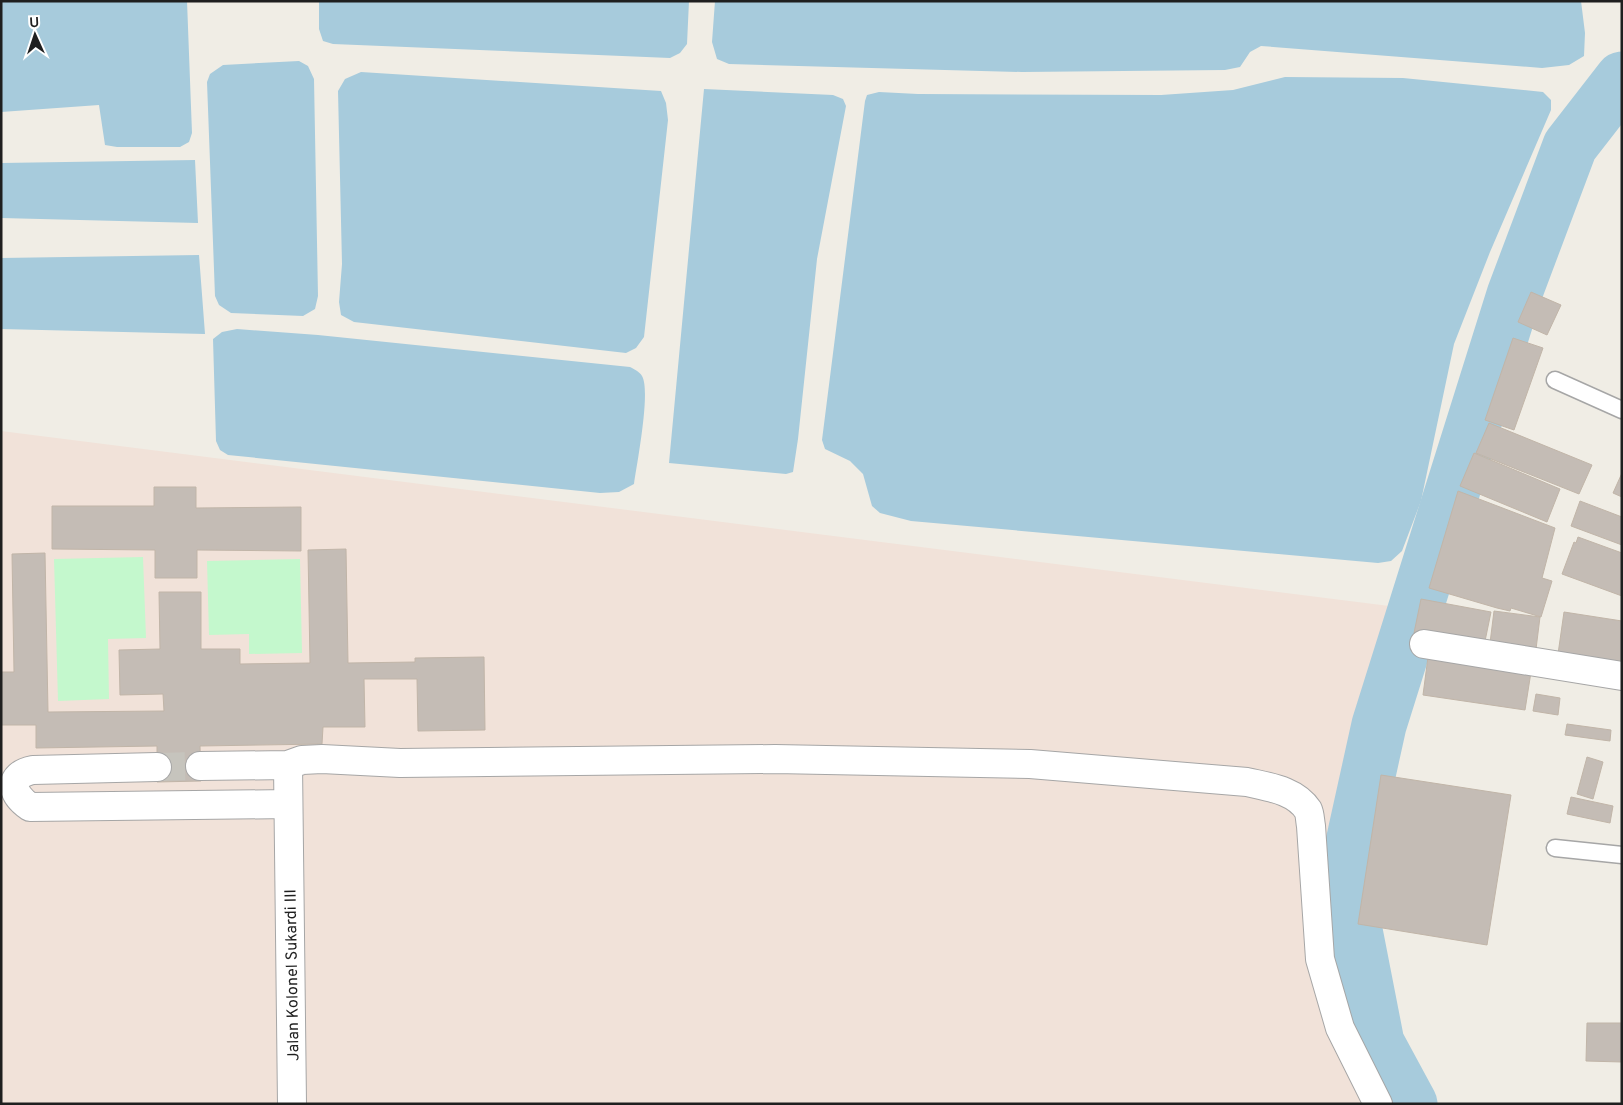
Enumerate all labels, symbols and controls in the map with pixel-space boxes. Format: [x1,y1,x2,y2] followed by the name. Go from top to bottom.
[10,10,60,60] north arrow
[29,15,40,32] text: U
[281,889,304,1061] street label: Jalan Kolonel Sukardi III

